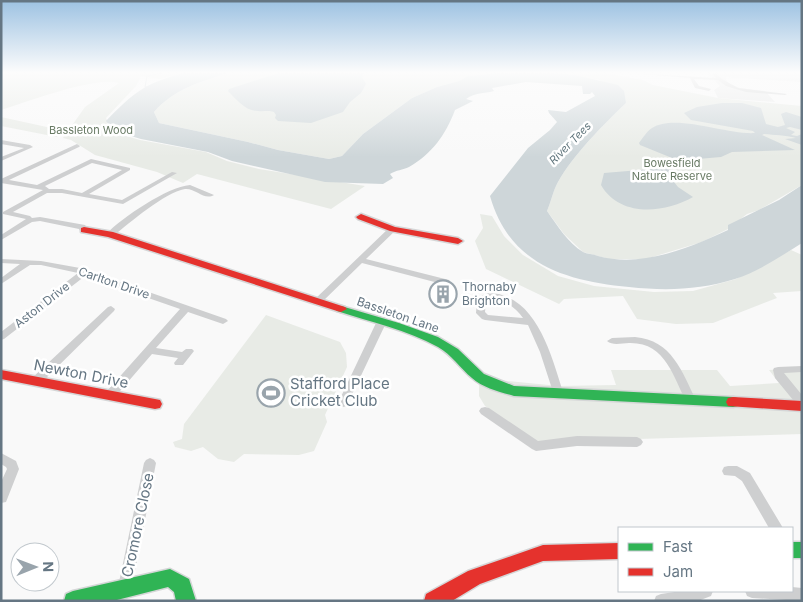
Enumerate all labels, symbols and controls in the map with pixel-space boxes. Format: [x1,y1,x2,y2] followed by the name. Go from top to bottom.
[546,119,594,167] water label: River Tees
[49,123,133,137] park label: Bassleton Wood
[632,156,712,183] park label: Bowesfield Nature Reserve
[76,263,152,302] street label: Carlton Drive
[11,278,72,331] street label: Aston Drive
[428,279,458,309] building icon: Thornaby Brighton
[462,279,517,308] place label: Thornaby Brighton
[355,293,441,336] street label: Bassleton Lane
[32,355,130,392] street label: Newton Drive
[290,374,390,410] place label: Stafford Place Cricket Club
[256,378,286,408] sports icon: Stafford Place Cricket Club
[117,471,158,579] street label: Cromore Close
[618,527,793,592] legend
[663,537,693,556] text: Fast
[10,542,60,592] north arrow
[40,561,57,572] text: N
[663,562,693,581] text: Jam

